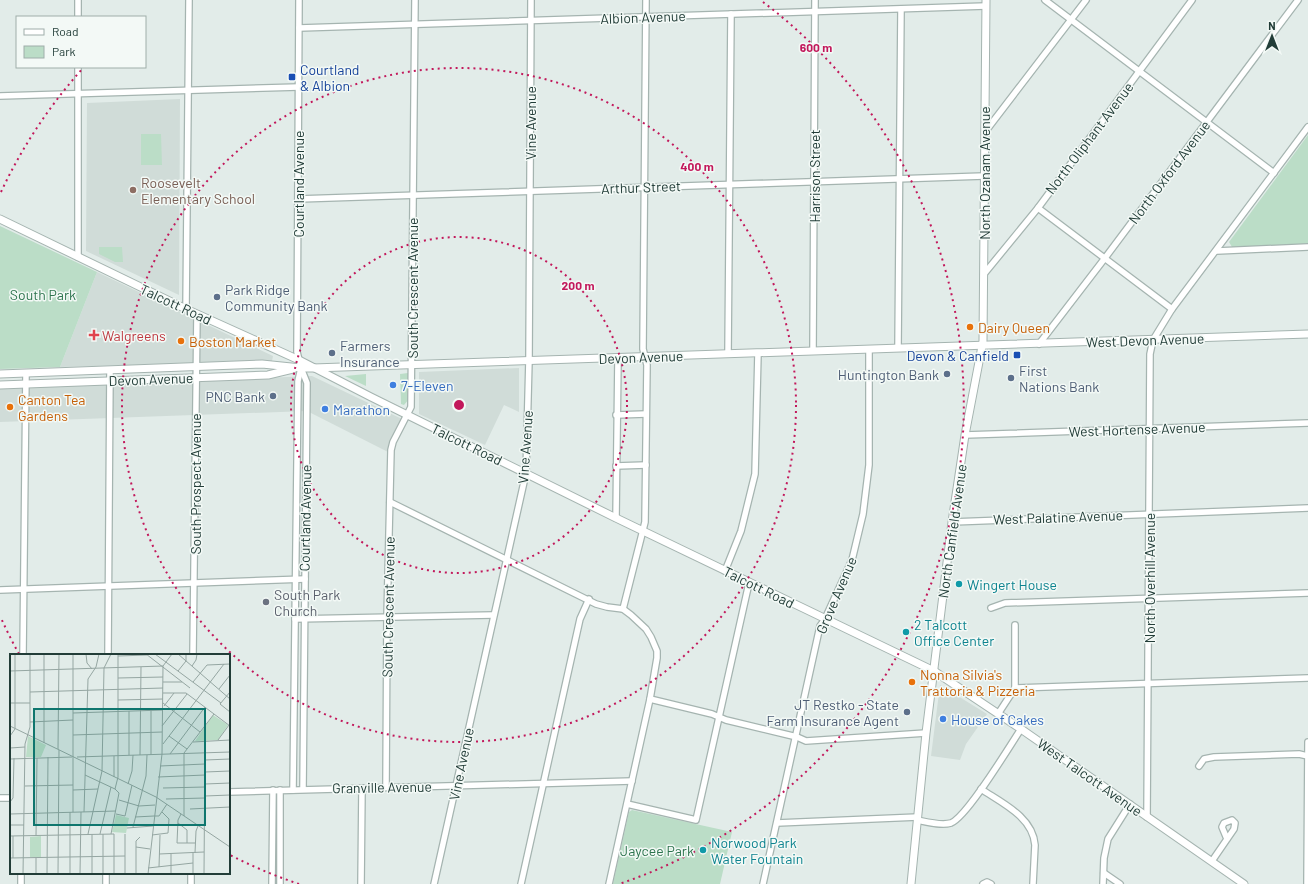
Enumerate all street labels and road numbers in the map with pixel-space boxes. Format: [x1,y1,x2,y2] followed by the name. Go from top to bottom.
[600,7,686,27] street label: Albion Avenue
[1041,79,1137,197] street label: North Oliphant Avenue
[522,86,539,160] street label: Vine Avenue
[976,106,993,240] street label: North Ozanam Avenue
[1125,117,1213,227] street label: North Oxford Avenue
[806,129,823,223] street label: Harrison Street
[290,131,307,237] street label: Courtland Avenue
[601,177,681,197] street label: Arthur Street
[404,218,421,358] street label: South Crescent Avenue
[138,280,214,328] street label: Talcott Road
[1086,329,1204,351] street label: West Devon Avenue
[598,347,684,367] street label: Devon Avenue
[108,369,194,389] street label: Devon Avenue
[514,409,536,485] street label: Vine Avenue
[187,413,204,555] street label: South Prospect Avenue
[1068,418,1206,440] street label: West Hortense Avenue
[429,420,505,468] street label: Talcott Road
[934,463,970,599] street label: North Canfield Avenue
[296,464,314,572] street label: Courtland Avenue
[993,506,1123,528] street label: West Palatine Avenue
[1141,513,1158,643] street label: North Overhill Avenue
[378,536,398,678] street label: South Crescent Avenue
[812,554,860,636] street label: Grove Avenue
[721,563,797,611] street label: Talcott Road
[445,726,477,802] street label: Vine Avenue
[1034,734,1146,820] street label: West Talcott Avenue
[332,778,432,796] street label: Granville Avenue

